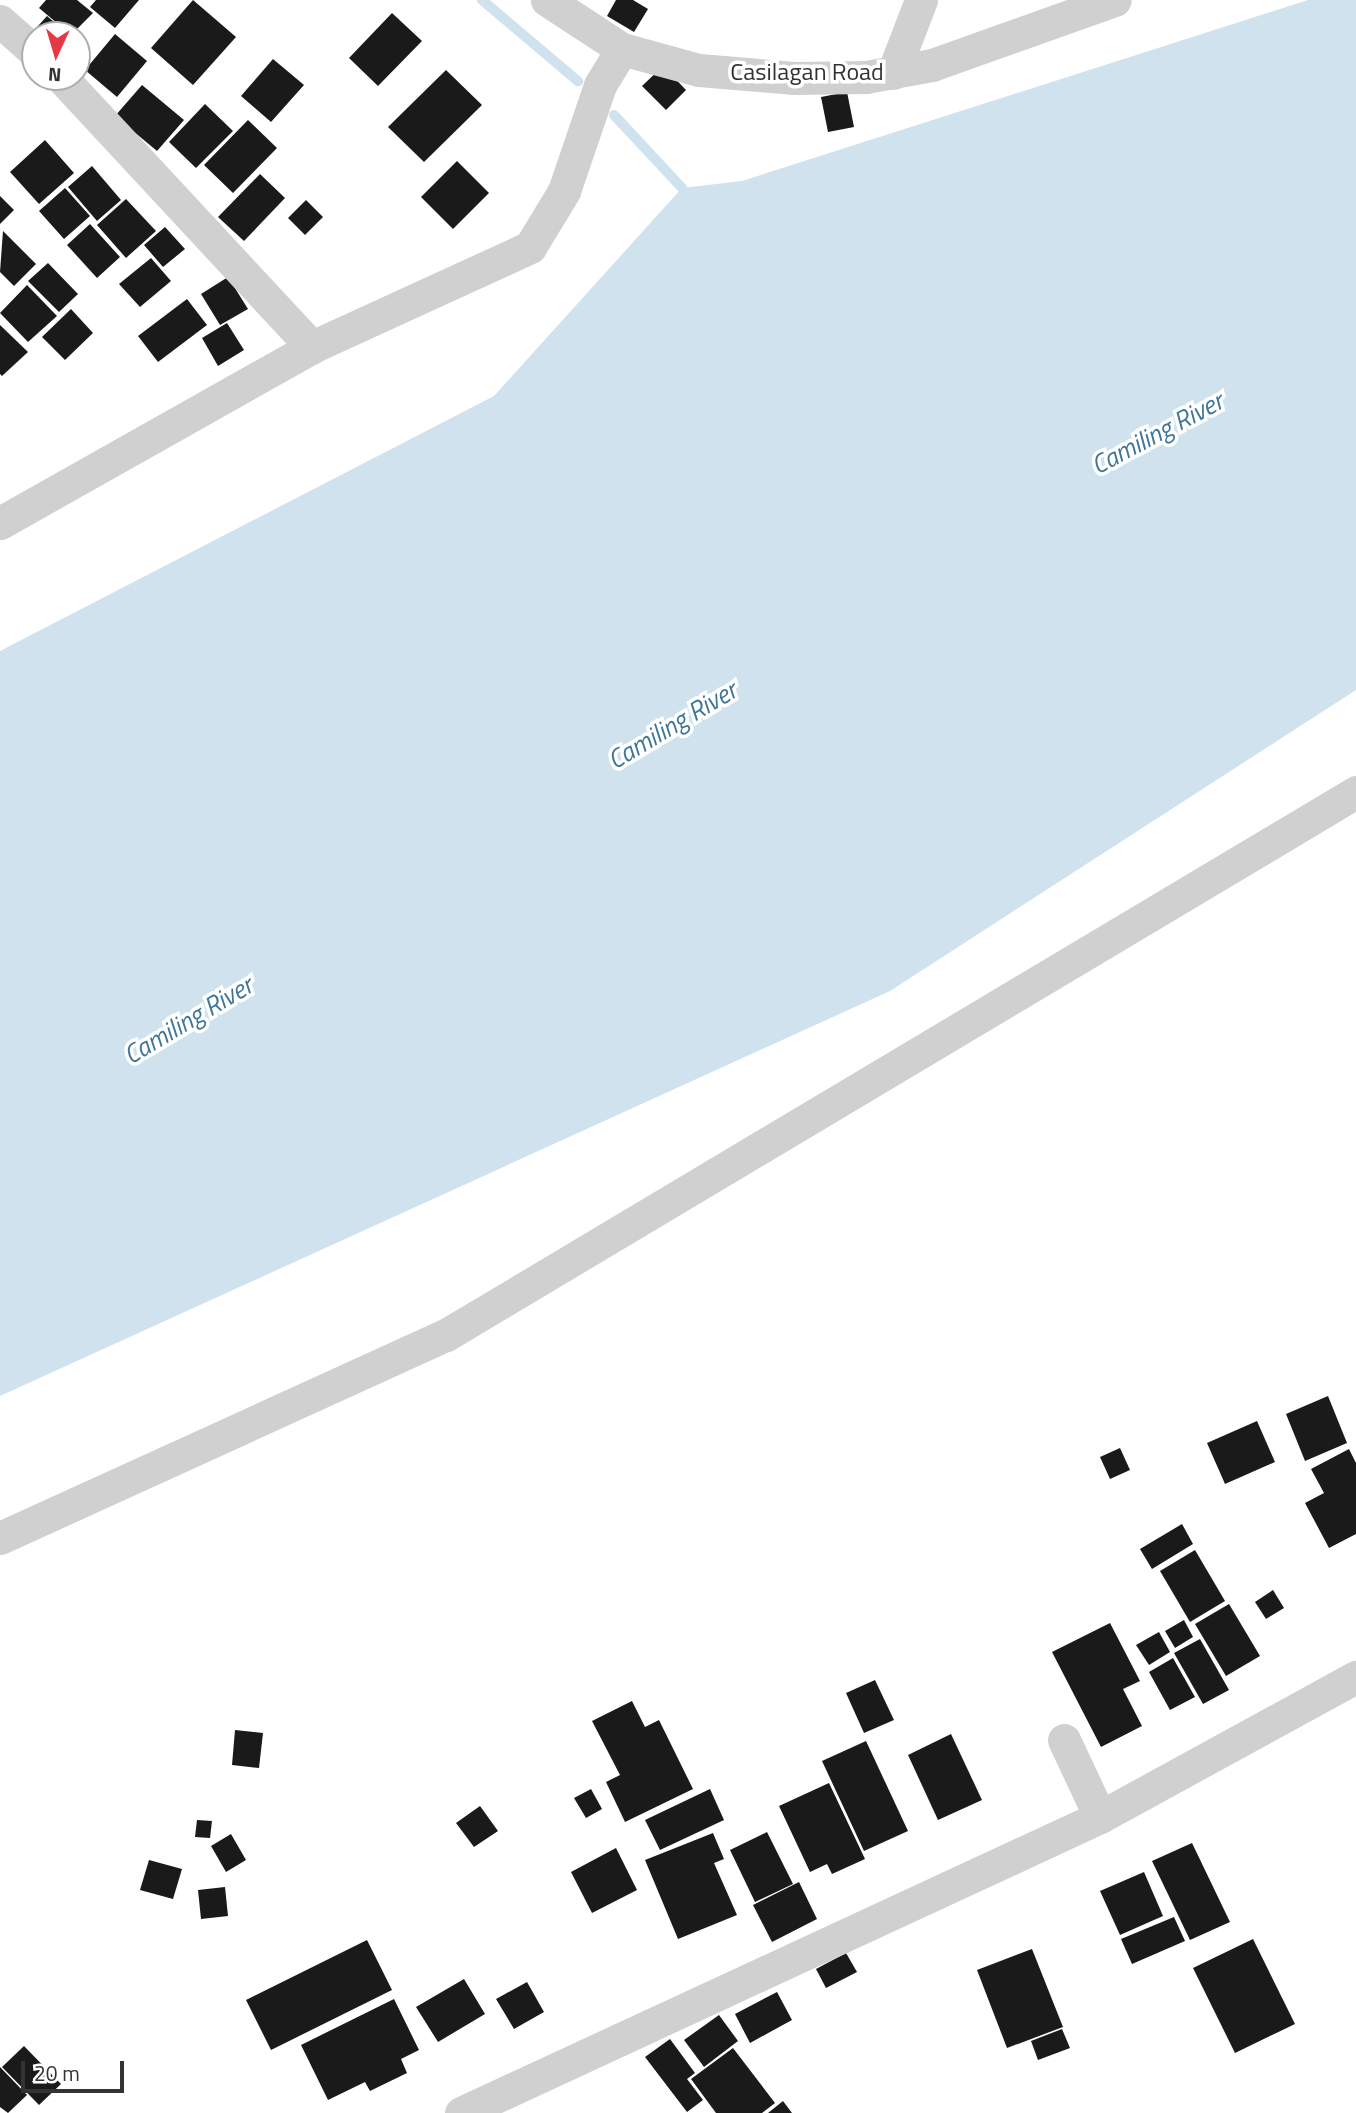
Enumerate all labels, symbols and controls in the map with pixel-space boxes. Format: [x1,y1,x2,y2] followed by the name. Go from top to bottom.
[21,21,91,91] north arrow
[730,58,884,86] street label: Casilagan Road
[47,61,62,90] text: N
[1086,385,1228,481] water label: Camiling River
[602,674,742,776] water label: Camiling River
[118,969,258,1071] water label: Camiling River
[24,2046,128,2090] scale bar
[34,2057,80,2089] text: 20 m

